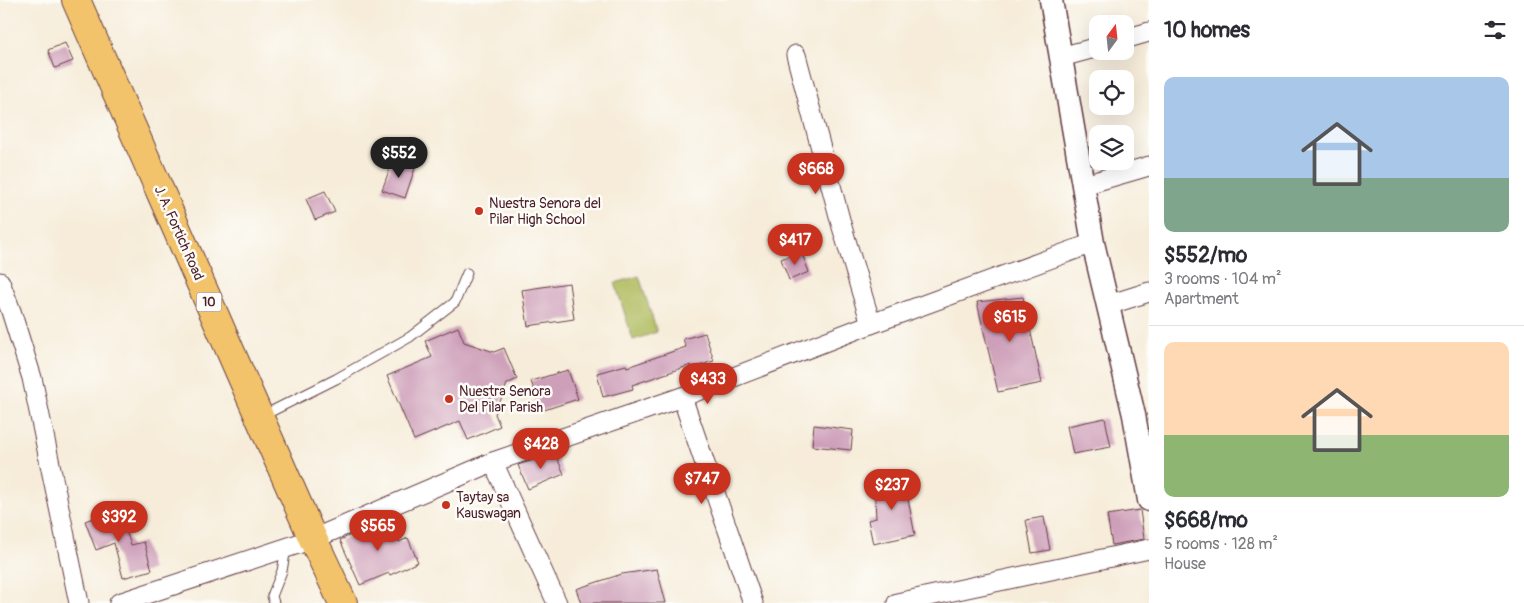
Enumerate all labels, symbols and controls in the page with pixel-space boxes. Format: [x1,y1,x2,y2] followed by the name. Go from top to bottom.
[1089,15,1134,60] north arrow
[1089,15,1134,170] map controls
[1481,16,1509,44] icon: filters
[1164,17,1250,44] text: 10 homes
[1089,70,1134,115] button: locate
[1292,109,1382,199] icon: home
[1089,125,1134,170] button: layers
[369,136,429,179] pin: $552
[382,143,416,163] text: $552
[786,152,846,195] pin: $668
[798,159,834,179] text: $668
[151,183,207,283] street label: J. A. Fortich Road
[489,195,601,228] place label: Nuestra Senora del Pilar High School
[473,205,485,217] marker: Nuestra Senora del Pilar High School
[765,224,825,266] pin: $417
[779,230,811,250] text: $417
[1164,242,1247,269] text: $552/mo
[1164,269,1281,289] text: 3 rooms · 104 m²
[1164,289,1239,309] text: Apartment
[196,292,222,312] road number: 10
[980,300,1040,343] pin: $615
[994,307,1026,327] text: $615
[678,362,738,405] pin: $433
[690,369,726,389] text: $433
[1292,375,1382,465] icon: home
[459,383,551,416] place label: Nuestra Senora Del Pilar Parish
[443,393,455,405] marker: Nuestra Senora Del Pilar Parish
[511,428,571,470] pin: $428
[524,434,558,454] text: $428
[672,462,732,505] pin: $747
[862,468,922,511] pin: $237
[685,469,719,489] text: $747
[875,475,909,495] text: $237
[456,489,521,522] place label: Taytay sa Kauswagan
[440,499,452,511] marker: Taytay sa Kauswagan
[89,500,149,543] pin: $392
[102,507,136,527] text: $392
[1164,507,1248,534] text: $668/mo
[348,510,408,552] pin: $565
[360,516,396,536] text: $565
[1164,534,1278,554] text: 5 rooms · 128 m²
[1164,554,1206,574] text: House

